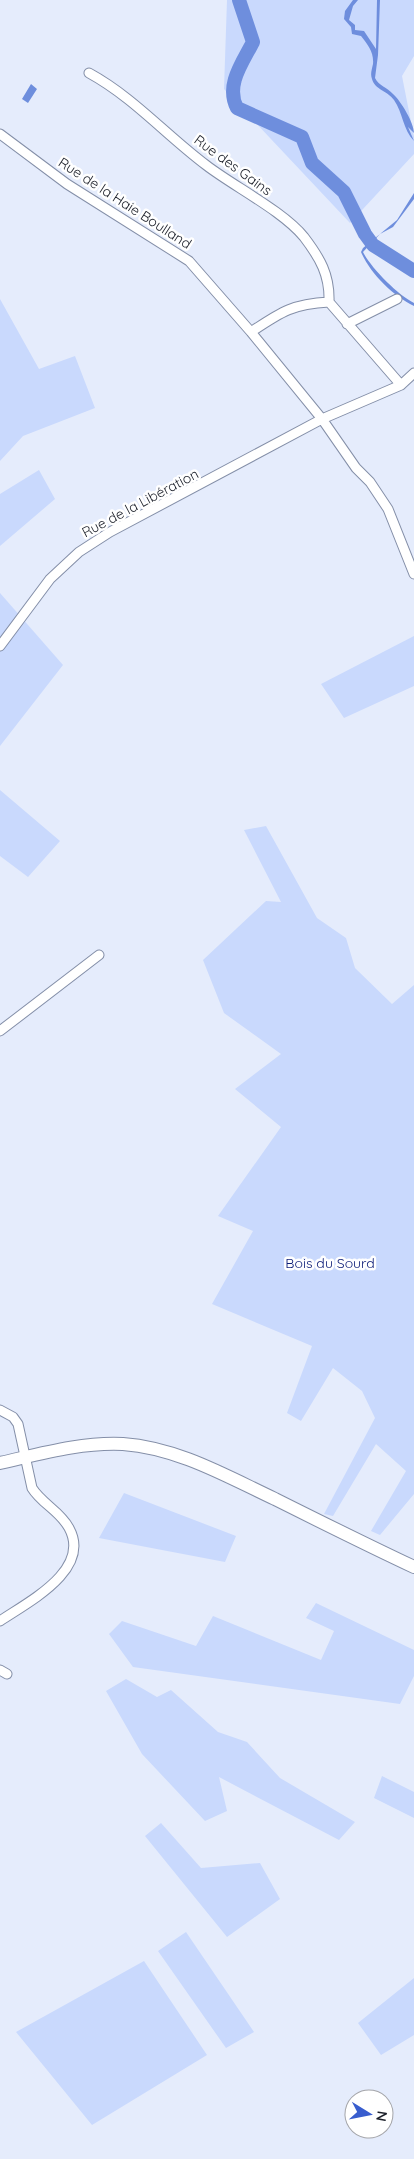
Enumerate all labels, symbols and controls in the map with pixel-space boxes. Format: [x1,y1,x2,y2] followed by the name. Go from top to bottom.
[191,131,275,199] street label: Rue des Gains
[55,153,195,253] street label: Rue de la Haie Boulland
[79,465,201,541] street label: Rue de la Libération
[285,1254,375,1272] park label: Bois du Sourd
[344,2089,394,2139] north arrow
[372,2110,392,2123] text: N

